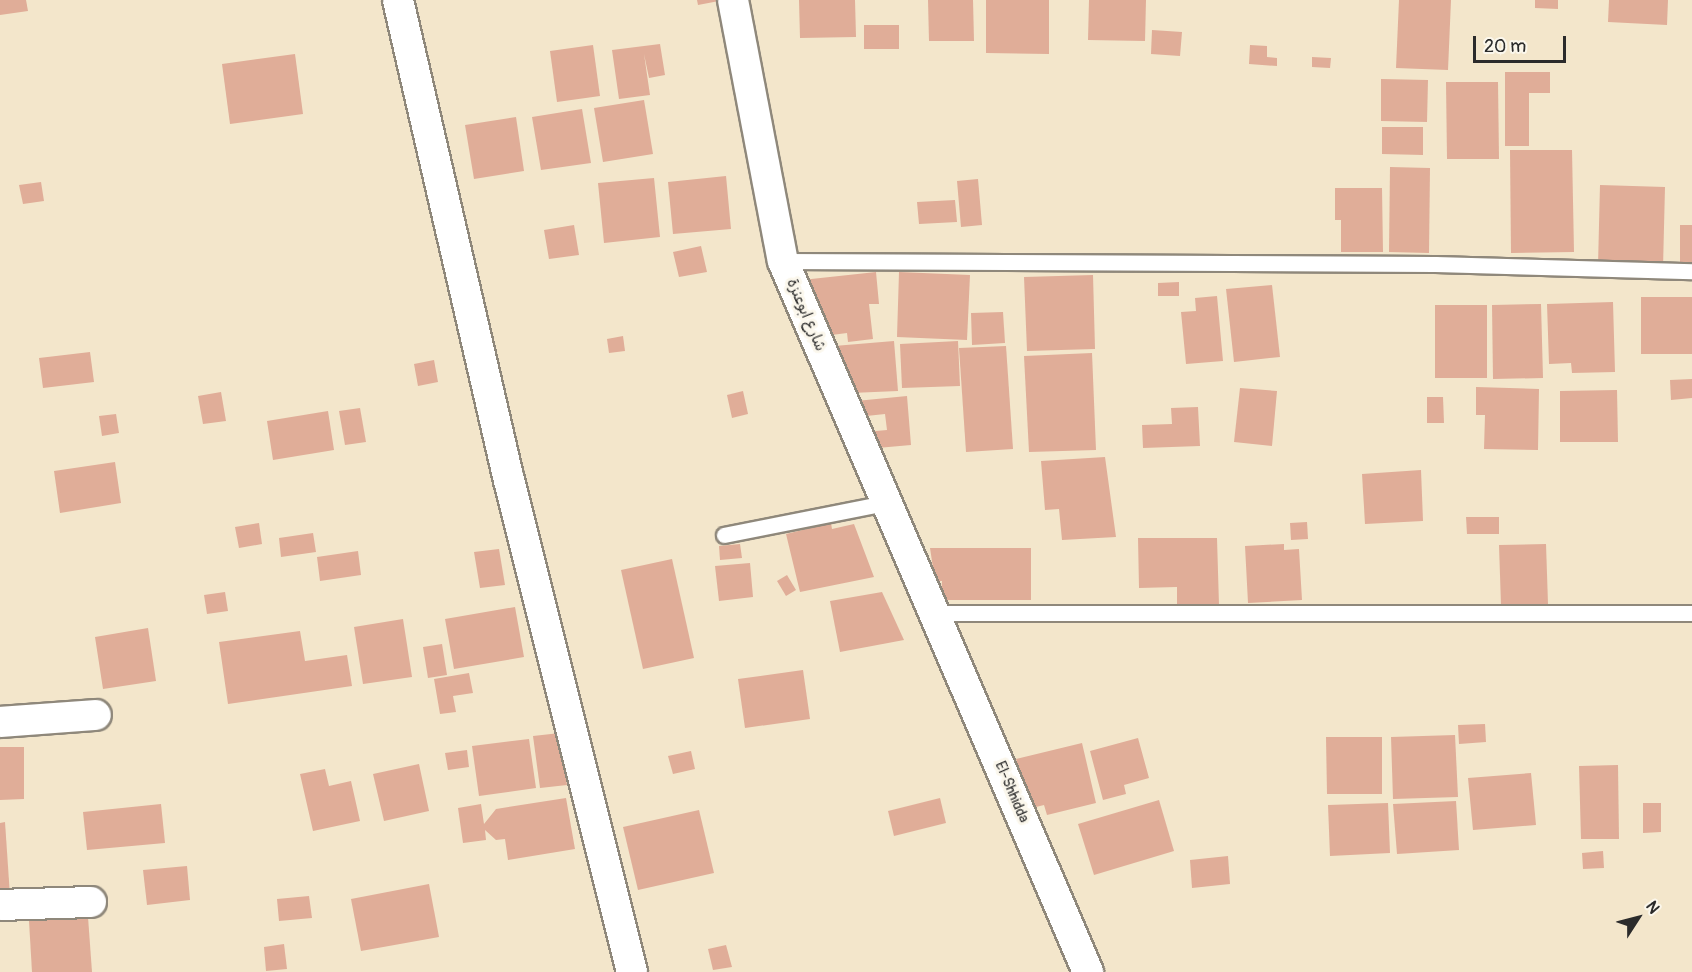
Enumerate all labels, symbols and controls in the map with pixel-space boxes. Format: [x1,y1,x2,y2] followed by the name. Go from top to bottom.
[1476,24,1569,62] scale bar
[1484,35,1526,58] text: 20 m
[783,276,829,354] street label: شارع ابوعنزة
[991,759,1033,825] street label: El-Shhidda
[1608,888,1668,948] north arrow
[1641,897,1664,918] text: N

